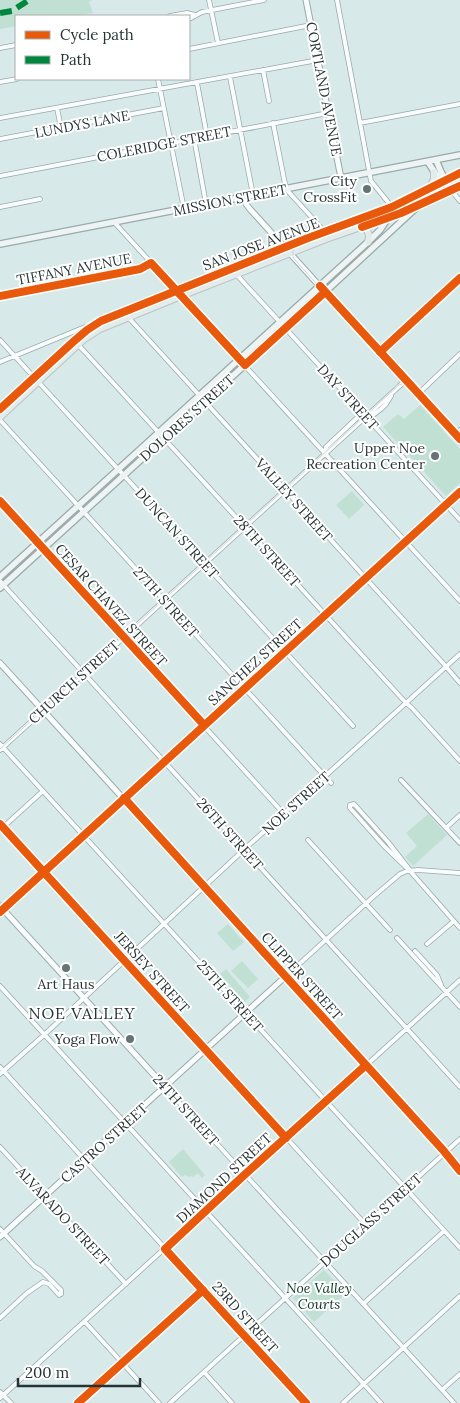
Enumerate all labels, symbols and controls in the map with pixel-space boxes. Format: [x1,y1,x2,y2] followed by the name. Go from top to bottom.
[15,15,190,80] legend
[302,20,346,158] street label: CORTLAND AVENUE
[60,25,134,44] text: Cycle path
[60,50,91,69] text: Path
[33,106,131,142] street label: LUNDYS LANE
[95,122,233,166] street label: COLERIDGE STREET
[303,172,358,206] place label: City CrossFit
[172,180,288,220] street label: MISSION STREET
[361,183,373,195] marker: City CrossFit
[200,213,322,275] street label: SAN JOSE AVENUE
[15,249,133,289] street label: TIFFANY AVENUE
[314,360,383,434] street label: DAY STREET
[136,371,238,465] street label: DOLORES STREET
[306,439,425,473] place label: Upper Noe Recreation Center
[429,450,441,462] marker: Upper Noe Recreation Center
[251,454,336,546] street label: VALLEY STREET
[131,484,223,582] street label: DUNCAN STREET
[230,511,304,591] street label: 28TH STREET
[51,540,171,670] street label: CESAR CHAVEZ STREET
[129,563,203,641] street label: 27TH STREET
[204,615,306,709] street label: SANCHEZ STREET
[25,636,123,728] street label: CHURCH STREET
[258,767,334,838] street label: NOE STREET
[193,794,267,874] street label: 26TH STREET
[110,927,194,1017] street label: JERSEY STREET
[258,928,346,1024] street label: CLIPPER STREET
[193,956,267,1036] street label: 25TH STREET
[60,962,72,974] marker: Art Haus
[37,975,94,993] place label: Art Haus
[28,1003,136,1023] district label: NOE VALLEY
[54,1030,121,1048] place label: Yoga Flow
[124,1033,136,1045] marker: Yoga Flow
[149,1070,223,1150] street label: 24TH STREET
[57,1099,151,1187] street label: CASTRO STREET
[172,1129,276,1227] street label: DIAMOND STREET
[12,1162,113,1269] street label: ALVARADO STREET
[316,1169,426,1271] street label: DOUGLASS STREET
[208,1278,282,1357] street label: 23RD STREET
[286,1279,352,1313] park label: Noe Valley Courts
[18,1356,140,1388] scale bar
[25,1363,69,1382] text: 200 m

